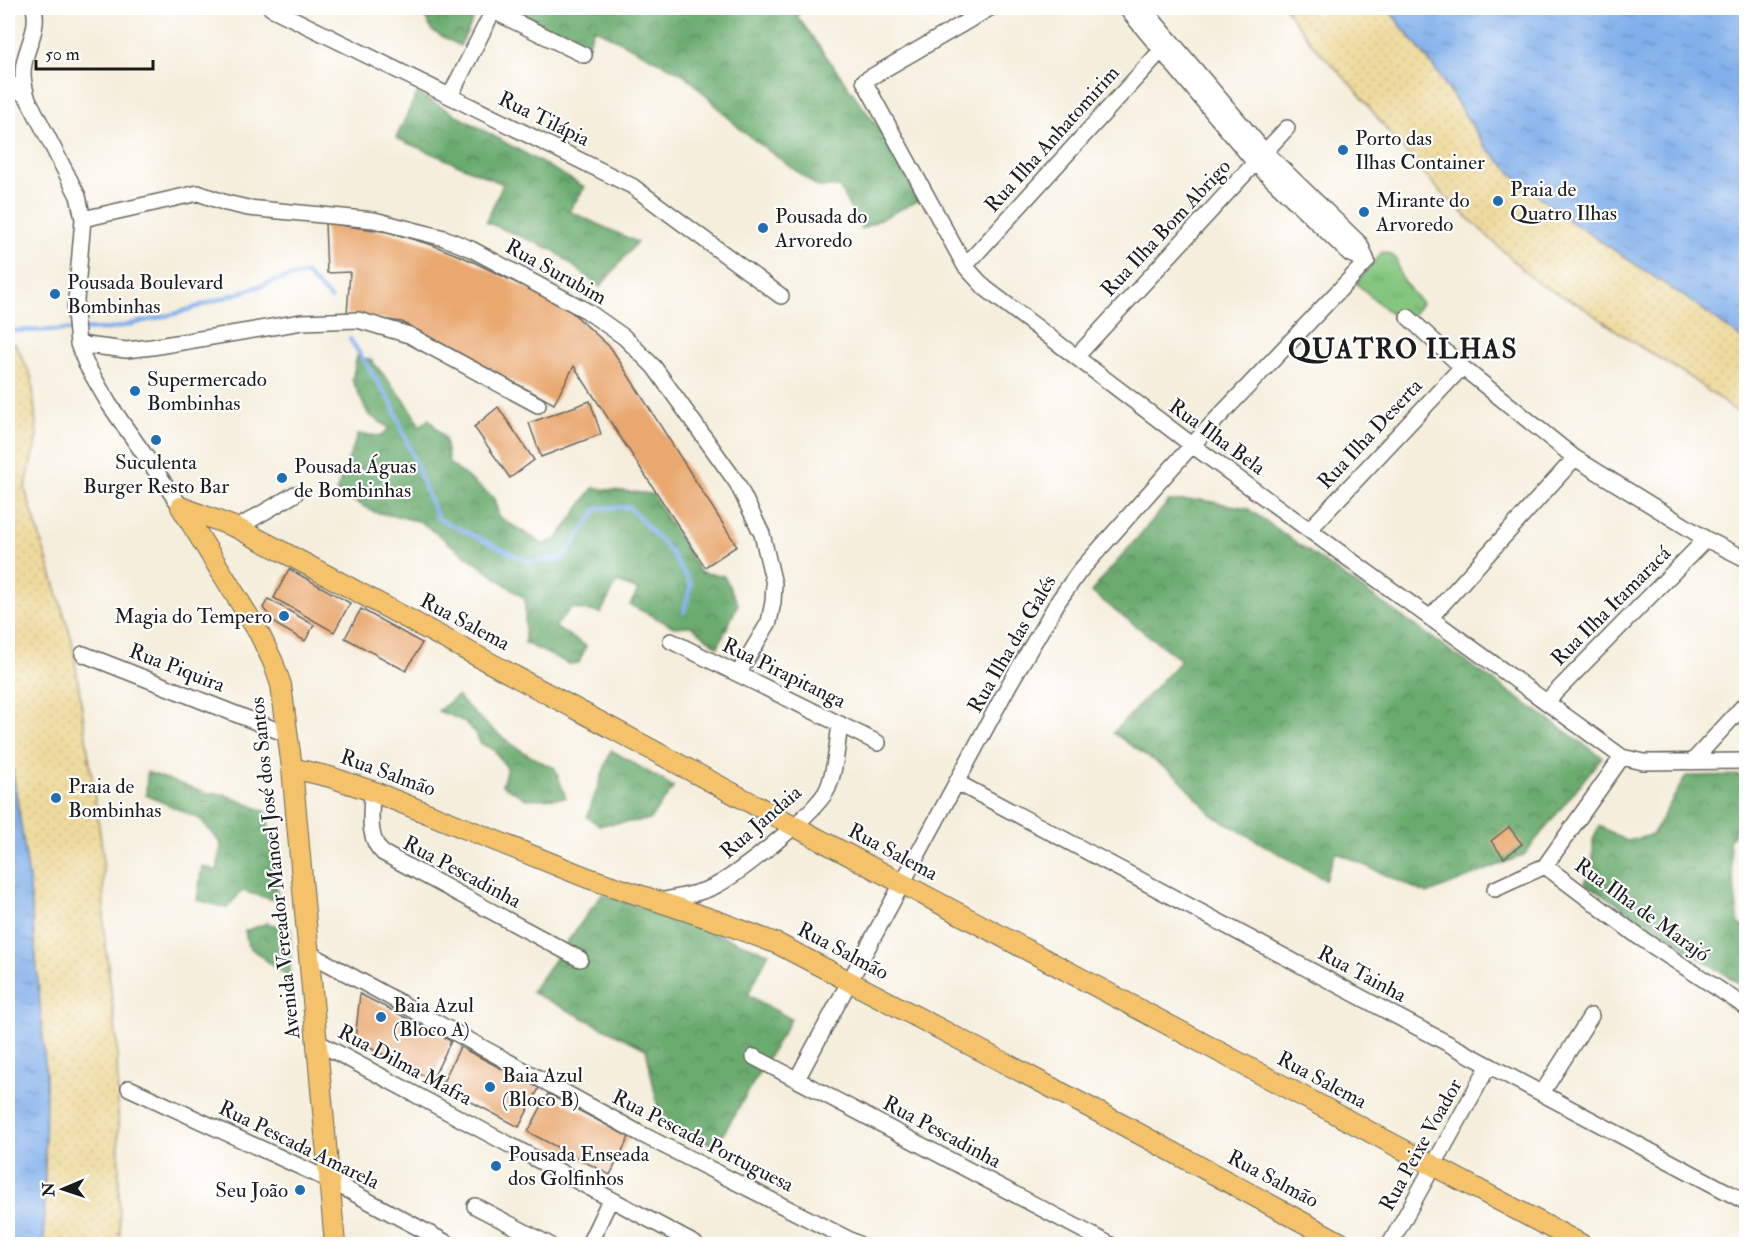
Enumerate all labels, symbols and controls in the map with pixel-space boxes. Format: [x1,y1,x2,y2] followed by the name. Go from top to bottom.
[36,33,153,71] scale bar
[45,43,80,66] text: 50 m
[979,60,1125,218] street label: Rua Ilha Anhatomirim
[494,85,594,153] street label: Rua Tilápia
[1355,125,1485,176] place label: Porto das Ilhas Container
[1336,143,1350,157] marker: Porto das Ilhas Container
[1095,153,1237,303] street label: Rua Ilha Bom Abrigo
[1510,176,1617,227] place label: Praia de Quatro Ilhas
[1375,187,1470,238] place label: Mirante do Arvoredo
[1491,194,1505,208] marker: Praia de Quatro Ilhas
[774,203,867,254] place label: Pousada do Arvoredo
[1357,205,1371,219] marker: Mirante do Arvoredo
[756,221,770,235] marker: Pousada do Arvoredo
[501,233,611,311] street label: Rua Surubim
[67,269,224,320] place label: Pousada Boulevard Bombinhas
[48,287,62,301] marker: Pousada Boulevard Bombinhas
[1288,333,1518,366] district label: QUATRO ILHAS
[147,366,267,417] place label: Supermercado Bombinhas
[1312,373,1428,495] street label: Rua Ilha Deserta
[128,384,142,398] marker: Supermercado Bombinhas
[1163,393,1271,481] street label: Rua Ilha Bela
[149,433,163,447] marker: Suculenta Burger Resto Bar
[83,449,229,500] place label: Suculenta Burger Resto Bar
[294,453,416,504] place label: Pousada Águas de Bombinhas
[275,471,289,485] marker: Pousada Águas de Bombinhas
[1545,540,1677,672] street label: Rua Ilha Itamaracá
[962,570,1062,718] street label: Rua Ilha das Galés
[415,587,515,657] street label: Rua Salema
[114,603,272,630] place label: Magia do Tempero
[277,609,291,623] marker: Magia do Tempero
[718,631,851,715] street label: Rua Pirapitanga
[125,637,229,699] street label: Rua Piquira
[244,696,307,1041] street label: Avenida Vereador Manoel José dos Santos
[337,743,439,803] street label: Rua Salmão
[68,773,162,824] place label: Praia de Bombinhas
[715,779,808,865] street label: Rua Jandaia
[49,791,63,805] marker: Praia de Bombinhas
[843,817,943,887] street label: Rua Salema
[398,830,526,915] street label: Rua Pescadinha
[1569,852,1715,968] street label: Rua Ilha de Marajó
[793,916,893,986] street label: Rua Salmão
[1313,939,1411,1009] street label: Rua Tainha
[393,992,474,1043] place label: Baia Azul (Bloco A)
[374,1010,388,1024] marker: Baia Azul (Bloco A)
[333,1018,477,1112] street label: Rua Dilma Mafra
[1272,1045,1372,1115] street label: Rua Salema
[502,1062,583,1113] place label: Baia Azul (Bloco B)
[1373,1074,1469,1216] street label: Rua Peixe Voador
[483,1080,497,1094] marker: Baia Azul (Bloco B)
[608,1084,799,1199] street label: Rua Pescada Portuguesa
[878,1090,1006,1175] street label: Rua Pescadinha
[214,1094,384,1196] street label: Rua Pescada Amarela
[508,1141,650,1192] place label: Pousada Enseada dos Golfinhos
[1223,1144,1323,1214] street label: Rua Salmão
[33,1159,93,1219] north arrow
[489,1159,503,1173] marker: Pousada Enseada dos Golfinhos
[215,1177,288,1204] place label: Seu João
[39,1181,59,1198] text: N
[293,1183,307,1197] marker: Seu João

